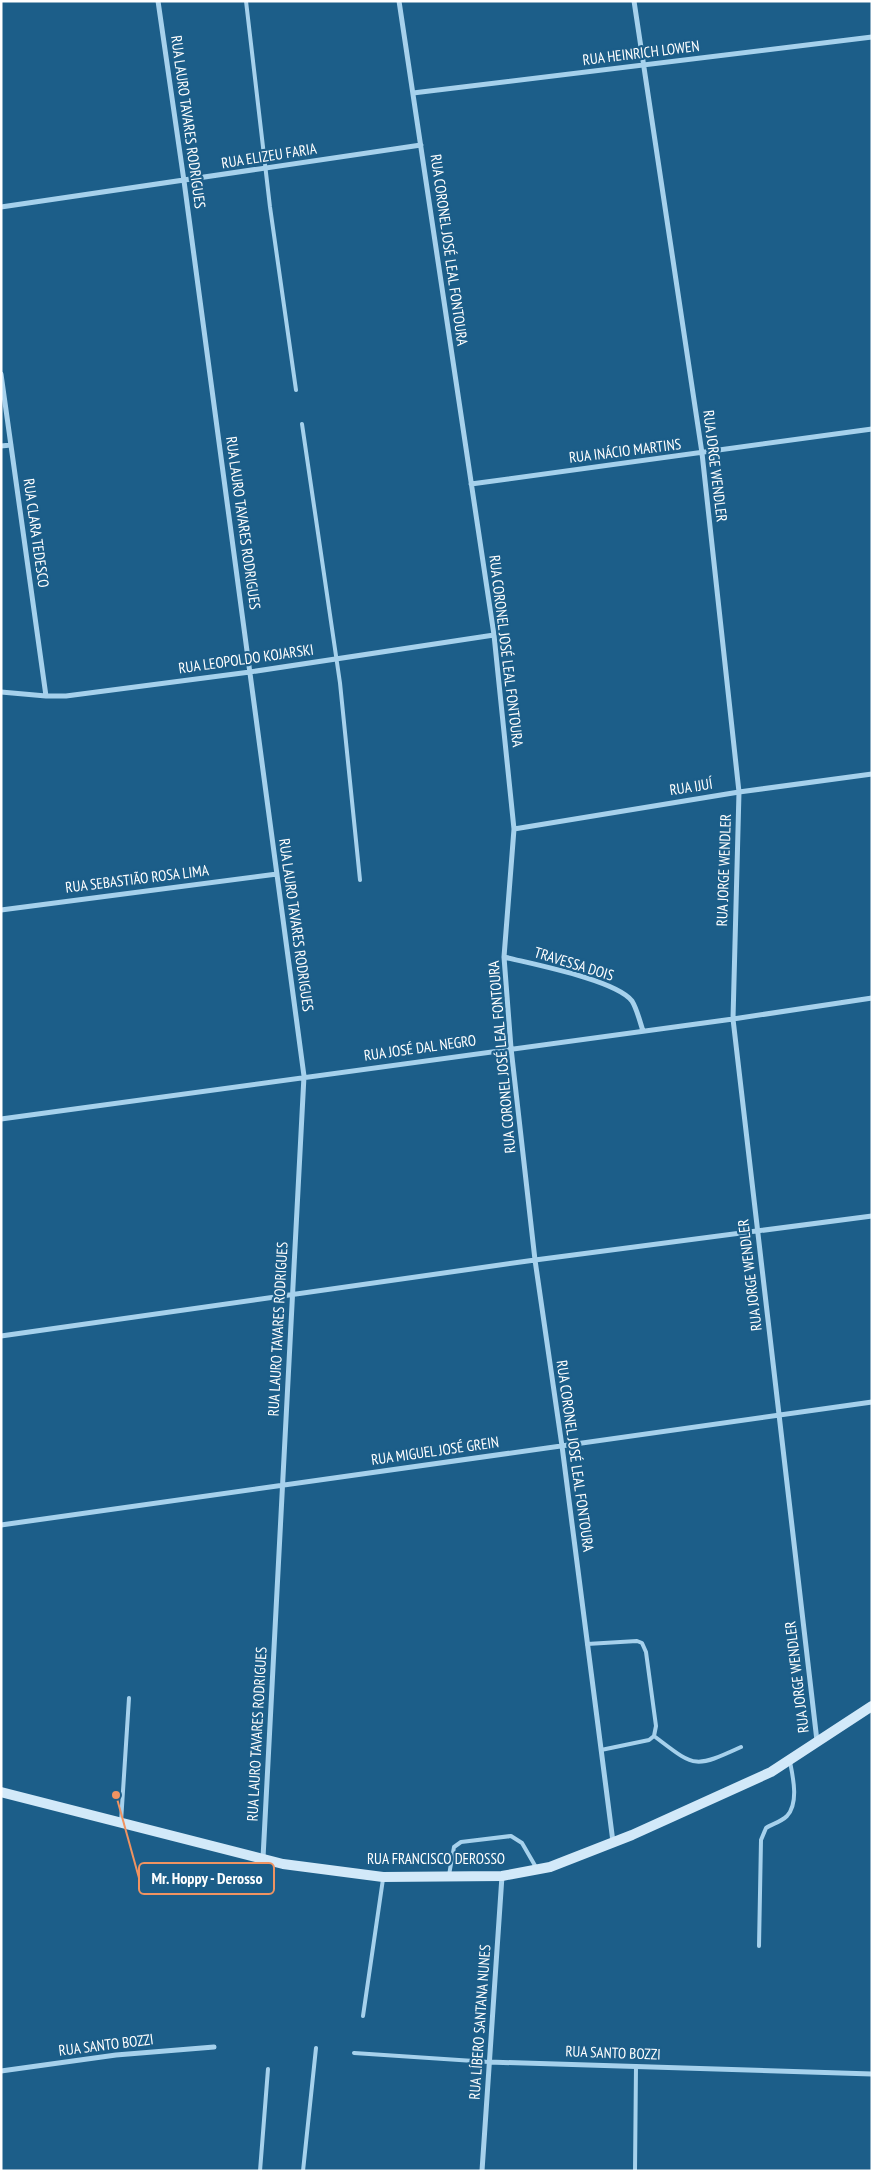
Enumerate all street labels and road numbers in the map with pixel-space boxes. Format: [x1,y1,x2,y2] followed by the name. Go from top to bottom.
[167,34,210,210] street label: RUA LAURO TAVARES RODRIGUES
[581,36,700,69] street label: RUA HEINRICH LOWEN
[220,138,319,172] street label: RUA ELIZEU FARIA
[427,153,472,348] street label: RUA CORONEL JOSÉ LEAL FONTOURA
[699,409,732,523] street label: RUA JORGE WENDLER
[568,434,682,467] street label: RUA INÁCIO MARTINS
[222,435,265,611] street label: RUA LAURO TAVARES RODRIGUES
[19,477,54,589] street label: RUA CLARA TEDESCO
[485,554,528,749] street label: RUA CORONEL JOSÉ LEAL FONTOURA
[177,640,315,677] street label: RUA LEOPOLDO KOJARSKI
[668,774,714,799] street label: RUA IJUÍ
[712,813,735,927] street label: RUA JORGE WENDLER
[275,837,318,1013] street label: RUA LAURO TAVARES RODRIGUES
[64,860,211,897] street label: RUA SEBASTIÃO ROSA LIMA
[532,942,616,985] street label: TRAVESSA DOIS
[484,959,519,1154] street label: RUA CORONEL JOSÉ LEAL FONTOURA
[363,1030,477,1065] street label: RUA JOSÉ DAL NEGRO
[733,1218,766,1332] street label: RUA JORGE WENDLER
[263,1241,292,1417] street label: RUA LAURO TAVARES RODRIGUES
[553,1359,598,1554] street label: RUA CORONEL JOSÉ LEAL FONTOURA
[370,1432,500,1469] street label: RUA MIGUEL JOSÉ GREIN
[780,1620,813,1734] street label: RUA JORGE WENDLER
[242,1646,271,1822] street label: RUA LAURO TAVARES RODRIGUES
[367,1849,505,1868] street label: RUA FRANCISCO DEROSSO
[465,1944,494,2100] street label: RUA LÍBERO SANTANA NUNES
[57,2029,154,2060] street label: RUA SANTO BOZZI
[565,2041,661,2064] street label: RUA SANTO BOZZI

